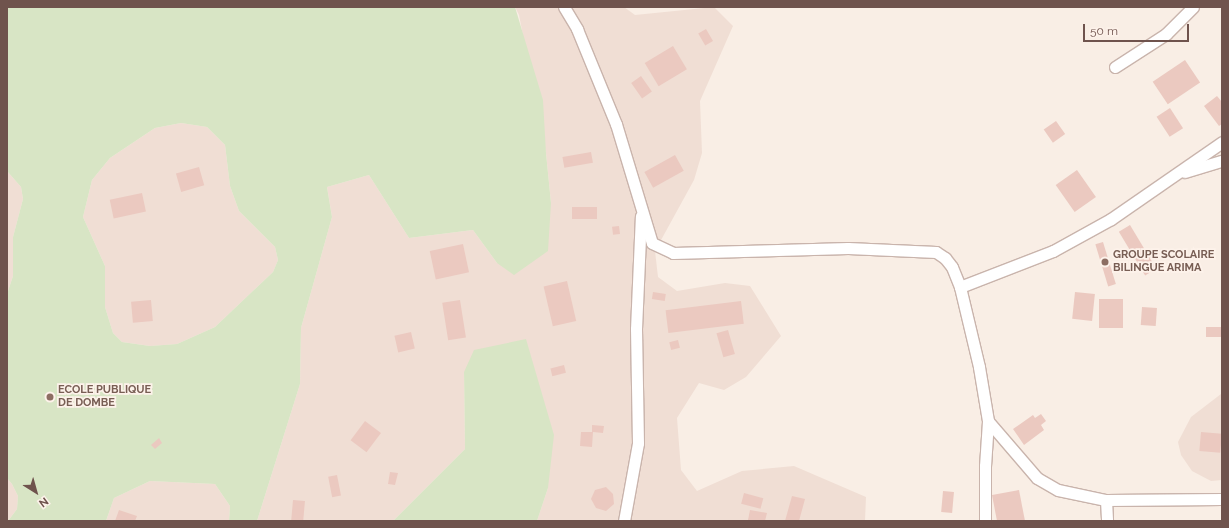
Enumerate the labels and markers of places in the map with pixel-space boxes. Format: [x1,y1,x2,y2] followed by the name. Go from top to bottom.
[1113,249,1214,275] place label: GROUPE SCOLAIRE BILINGUE ARIMA
[1100,257,1110,267] marker: GROUPE SCOLAIRE BILINGUE ARIMA
[58,384,151,410] place label: ECOLE PUBLIQUE DE DOMBE
[45,392,55,402] marker: ECOLE PUBLIQUE DE DOMBE

